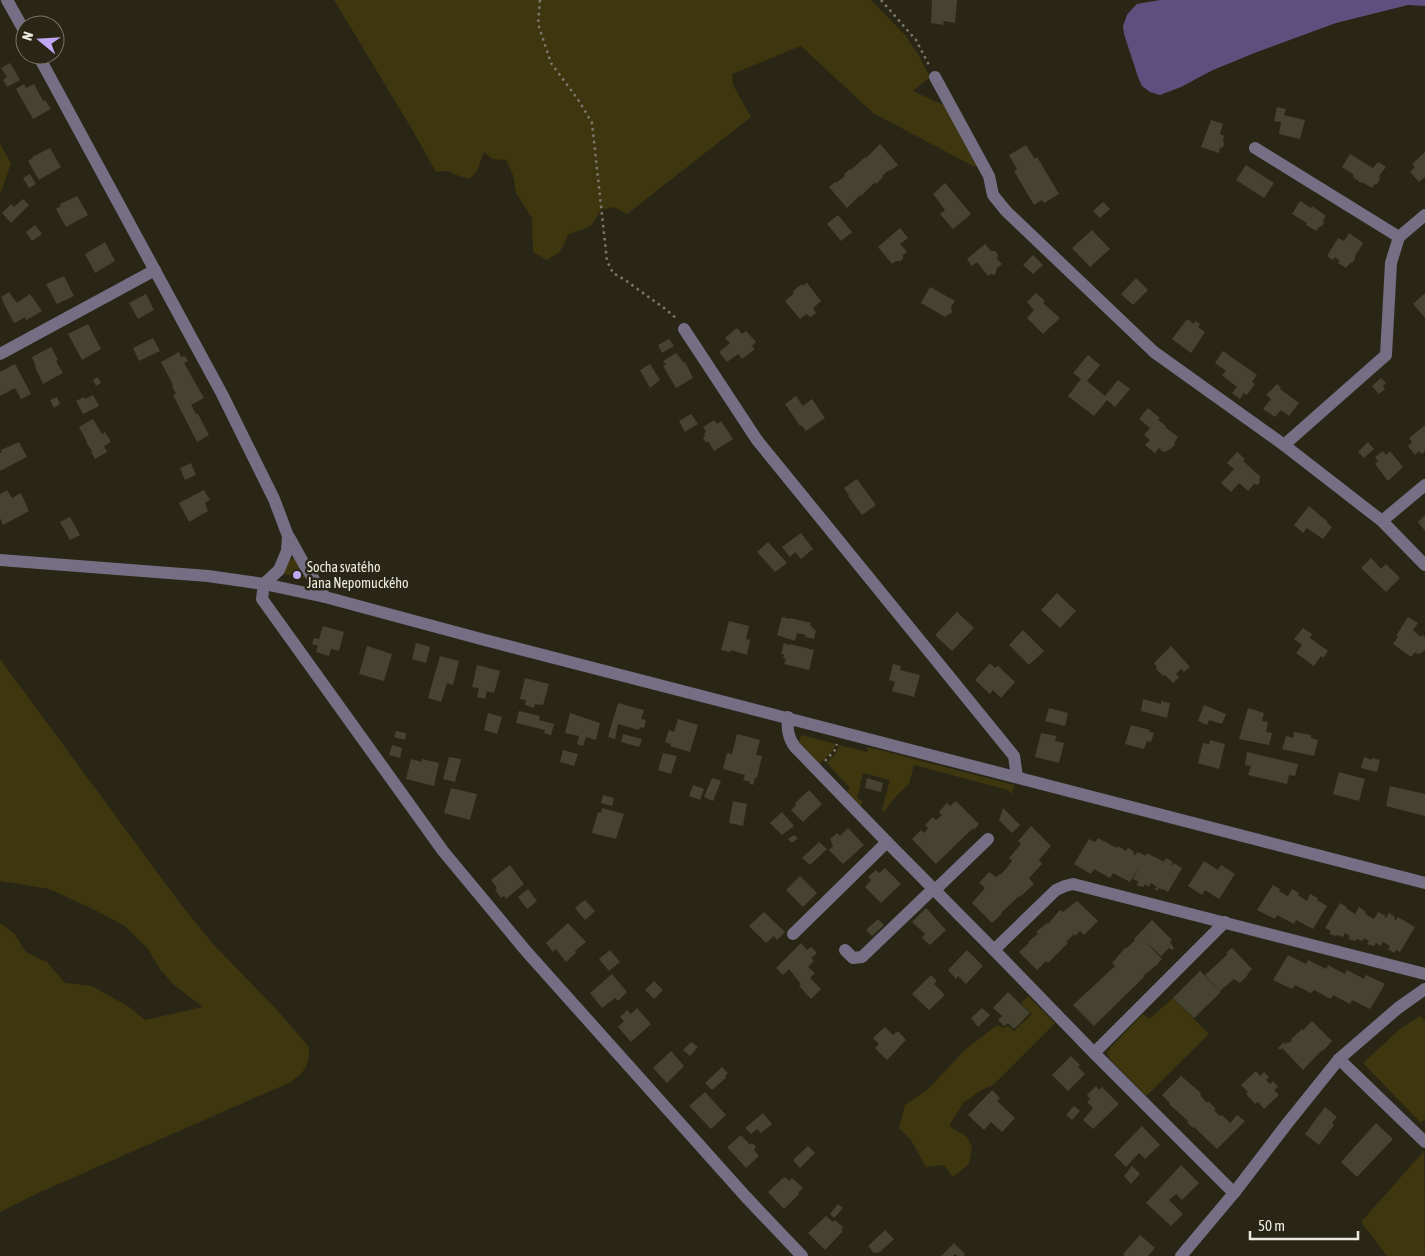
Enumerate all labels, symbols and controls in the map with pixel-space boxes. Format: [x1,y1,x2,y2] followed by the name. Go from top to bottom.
[15,15,65,65] north arrow
[19,30,37,42] text: N
[307,559,409,591] place label: Socha svatého Jana Nepomuckého
[291,569,303,581] marker: Socha svatého Jana Nepomuckého
[1250,1208,1358,1240] scale bar
[1258,1217,1285,1234] text: 50 m

